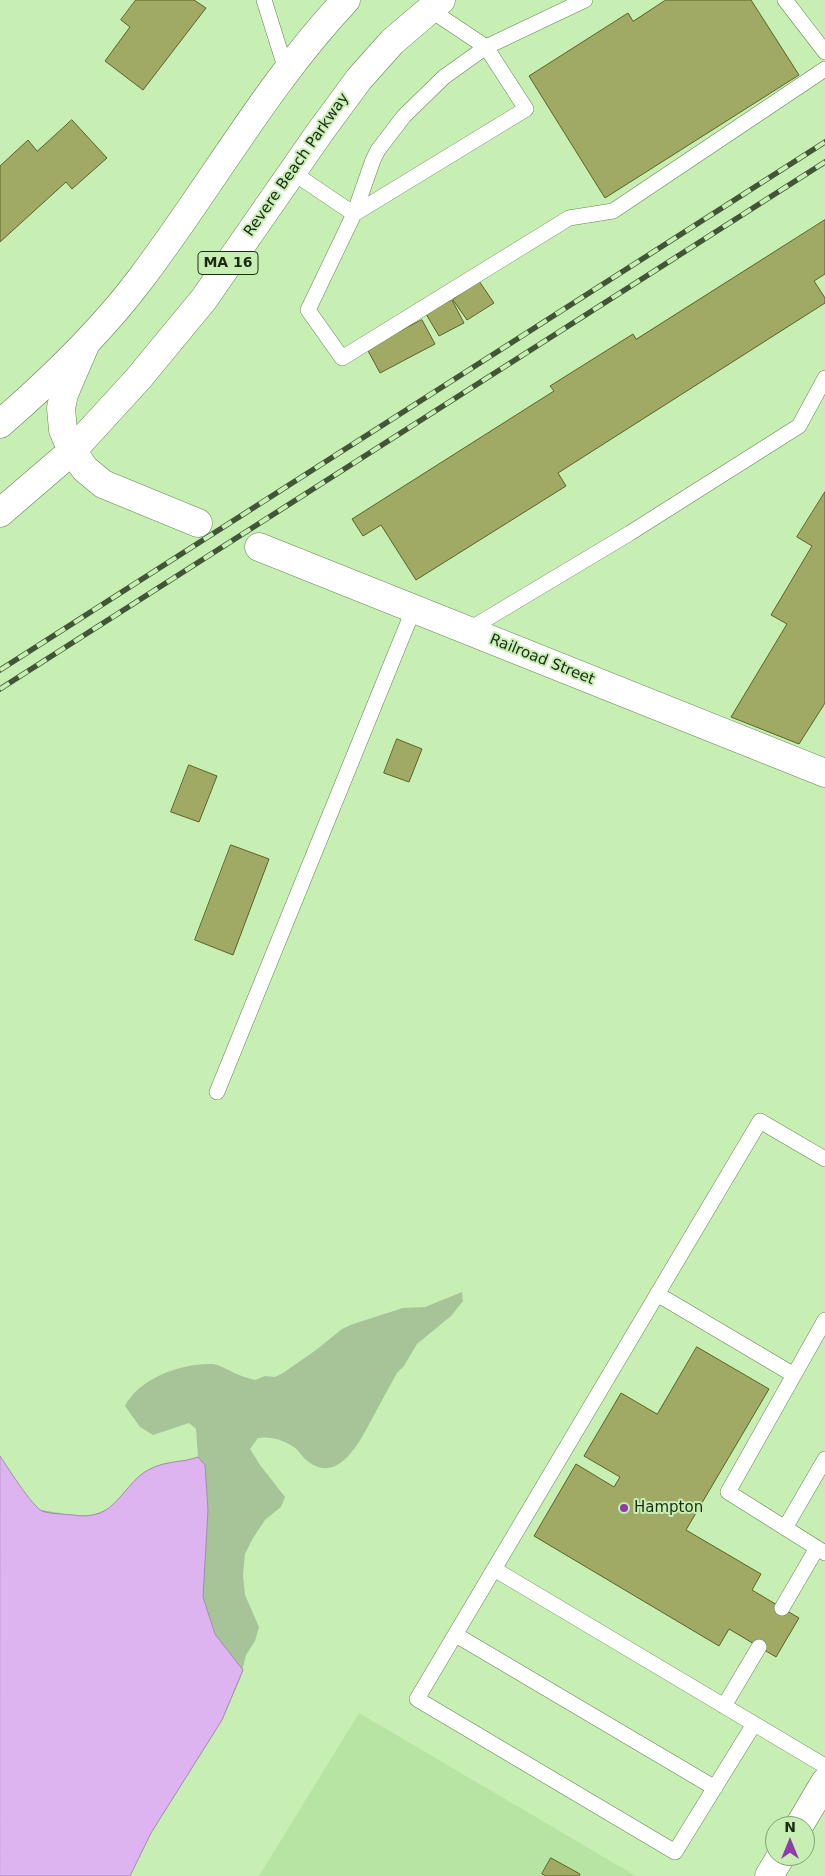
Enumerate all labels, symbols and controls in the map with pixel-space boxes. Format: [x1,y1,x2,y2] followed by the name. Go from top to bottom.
[241,90,353,240] street label: Revere Beach Parkway
[198,252,258,274] road number: MA 16
[487,631,597,689] street label: Railroad Street
[634,1499,703,1517] place label: Hampton
[618,1502,630,1514] marker: Hampton
[765,1816,815,1866] north arrow
[784,1819,796,1835] text: N

